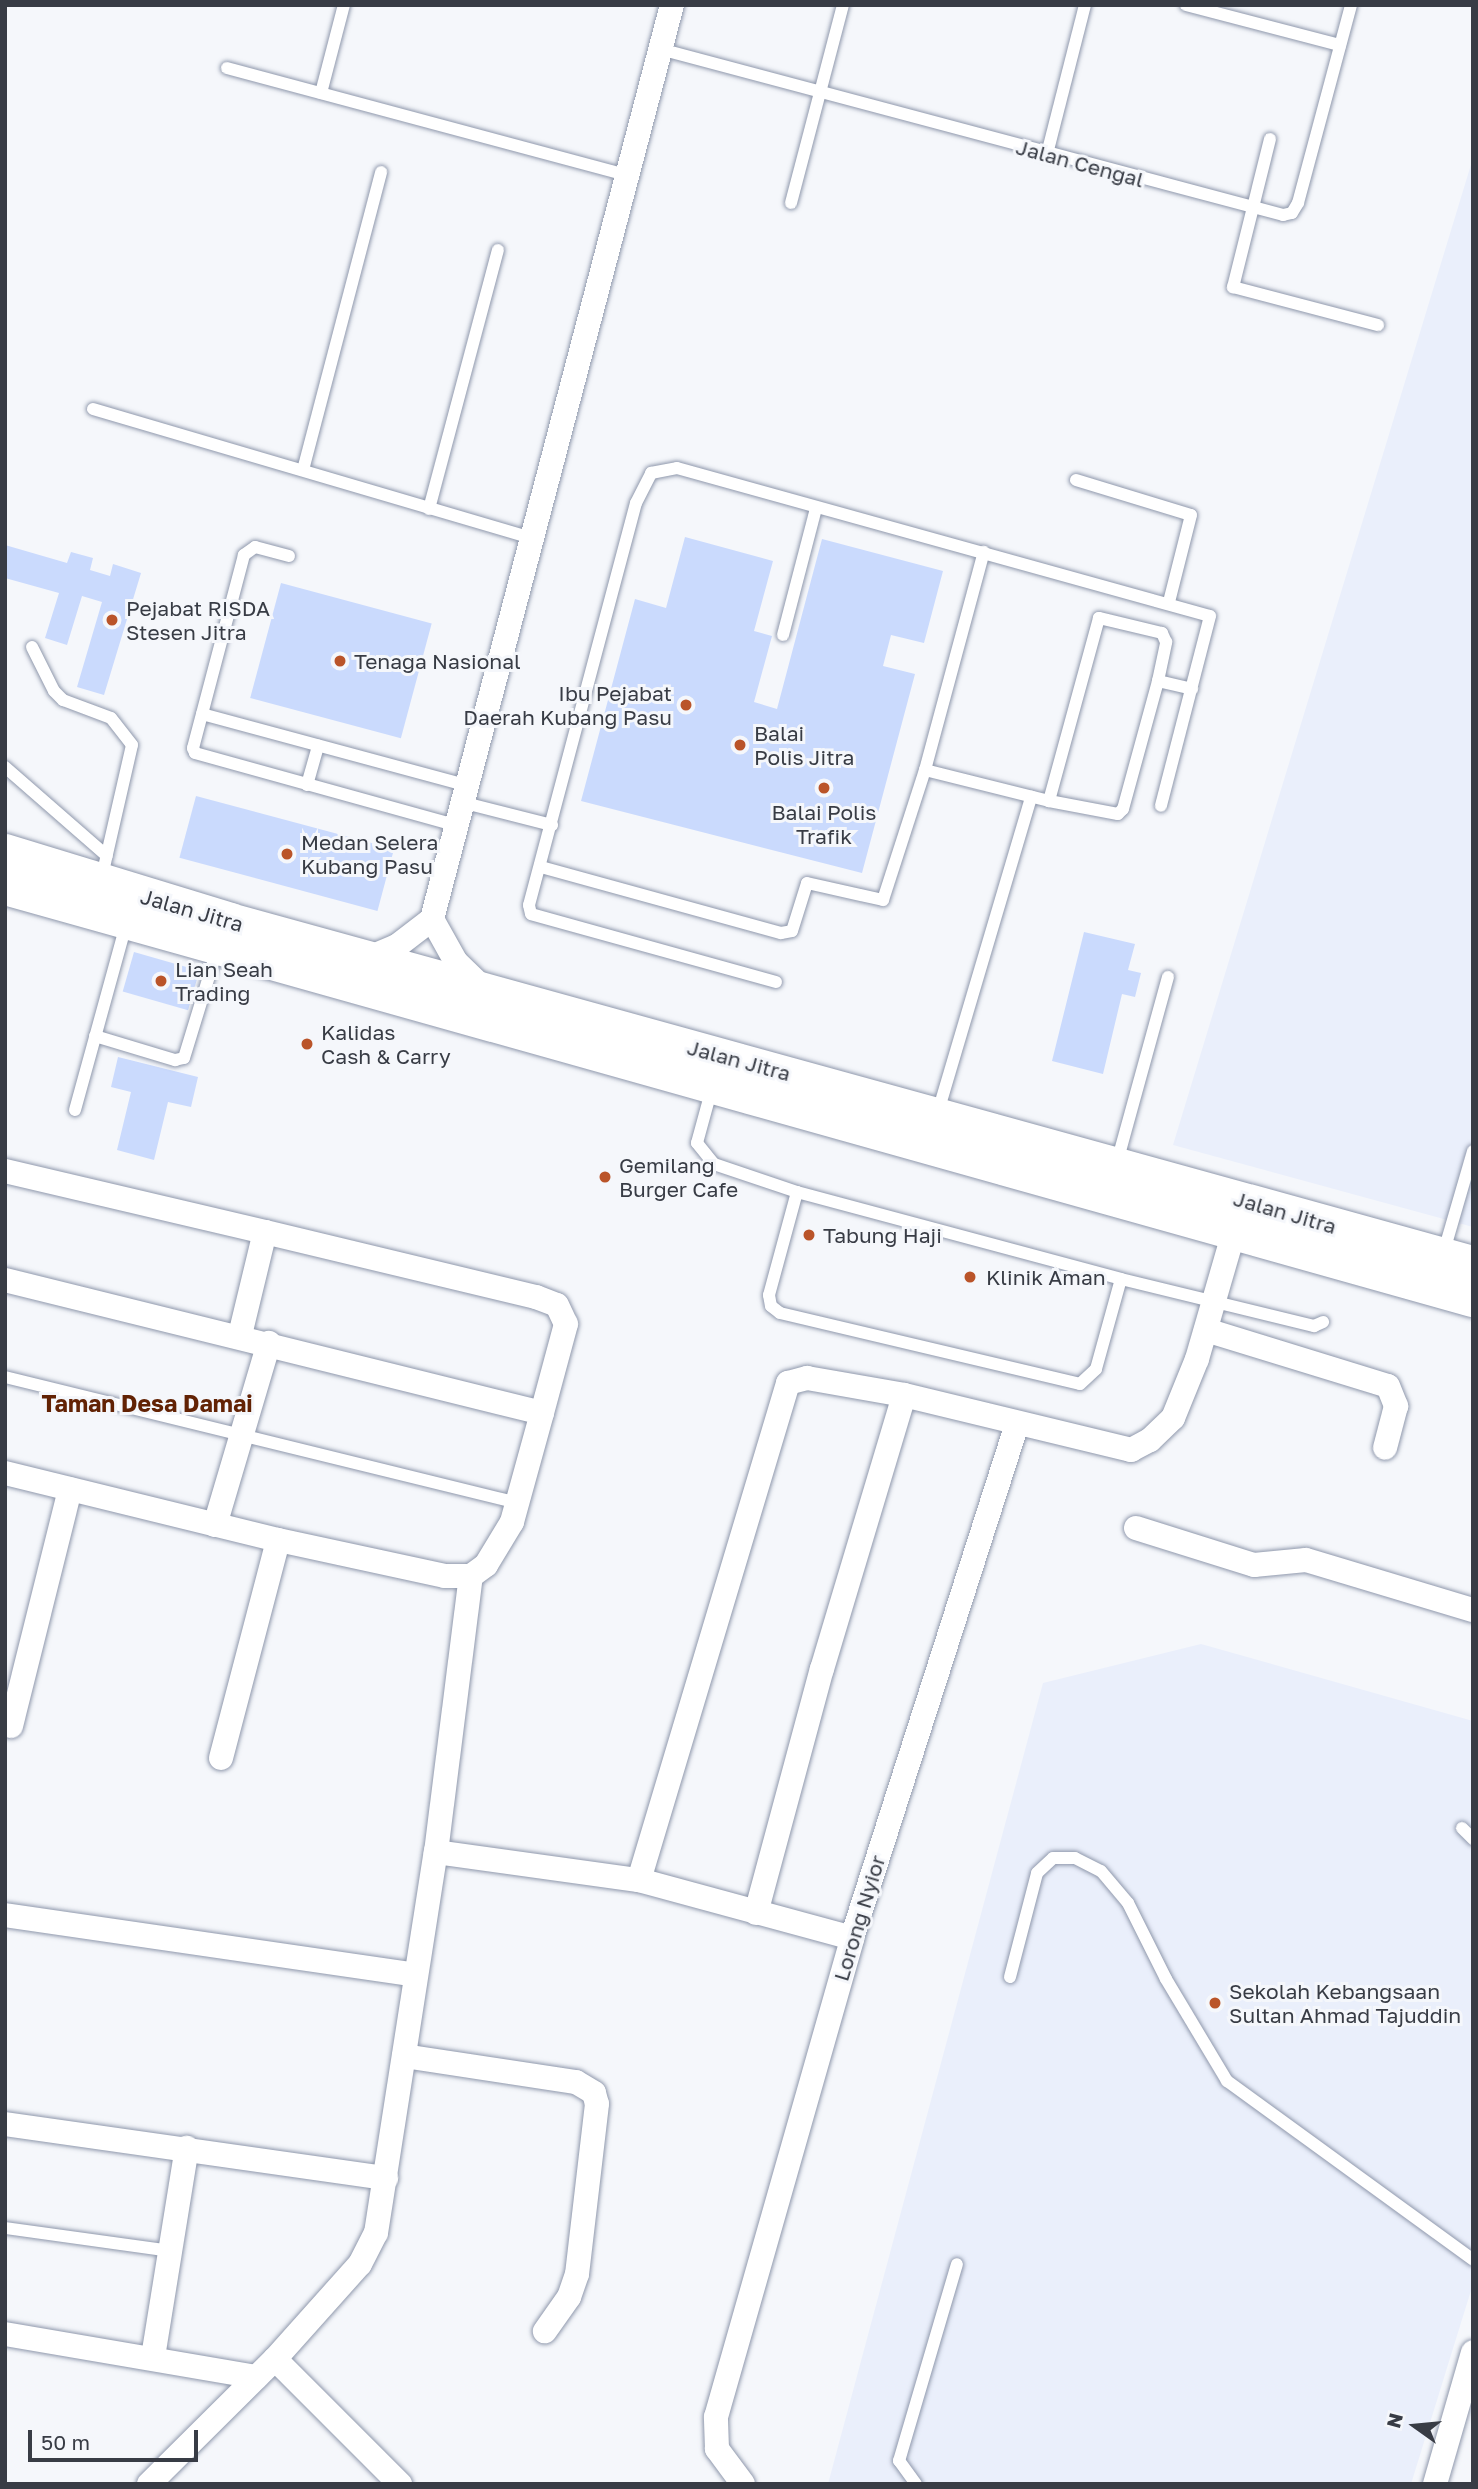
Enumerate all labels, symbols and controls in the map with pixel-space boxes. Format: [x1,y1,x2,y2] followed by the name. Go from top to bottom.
[1013,134,1147,192] street label: Jalan Cengal
[126,595,270,645] place label: Pejabat RISDA Stesen Jitra
[104,612,120,628] marker: Pejabat RISDA Stesen Jitra
[354,648,521,674] place label: Tenaga Nasional
[332,653,348,669] marker: Tenaga Nasional
[463,680,672,730] place label: Ibu Pejabat Daerah Kubang Pasu
[678,697,694,713] marker: Ibu Pejabat Daerah Kubang Pasu
[754,720,854,770] place label: Balai Polis Jitra
[732,737,748,753] marker: Balai Polis Jitra
[816,780,832,796] marker: Balai Polis Trafik
[771,799,877,849] place label: Balai Polis Trafik
[301,829,438,879] place label: Medan Selera Kubang Pasu
[279,846,295,862] marker: Medan Selera Kubang Pasu
[138,883,246,937] street label: Jalan Jitra
[175,956,273,1006] place label: Lian Seah Trading
[153,973,169,989] marker: Lian Seah Trading
[321,1019,451,1069] place label: Kalidas Cash & Carry
[685,1034,793,1086] street label: Jalan Jitra
[299,1036,315,1052] marker: Kalidas Cash & Carry
[619,1152,738,1202] place label: Gemilang Burger Cafe
[597,1169,613,1185] marker: Gemilang Burger Cafe
[1231,1185,1339,1239] street label: Jalan Jitra
[823,1222,942,1248] place label: Tabung Haji
[801,1227,817,1243] marker: Tabung Haji
[986,1264,1106,1290] place label: Klinik Aman
[960,1267,980,1287] marker: Klinik Aman
[41,1389,253,1417] district label: Taman Desa Damai
[828,1852,890,1984] street label: Lorong Nyior
[1229,1978,1461,2028] place label: Sekolah Kebangsaan Sultan Ahmad Tajuddin
[1207,1995,1223,2011] marker: Sekolah Kebangsaan Sultan Ahmad Tajuddin
[1380,2391,1450,2461] north arrow
[1381,2410,1407,2430] text: N
[32,2416,201,2460] scale bar
[41,2429,90,2455] text: 50 m

